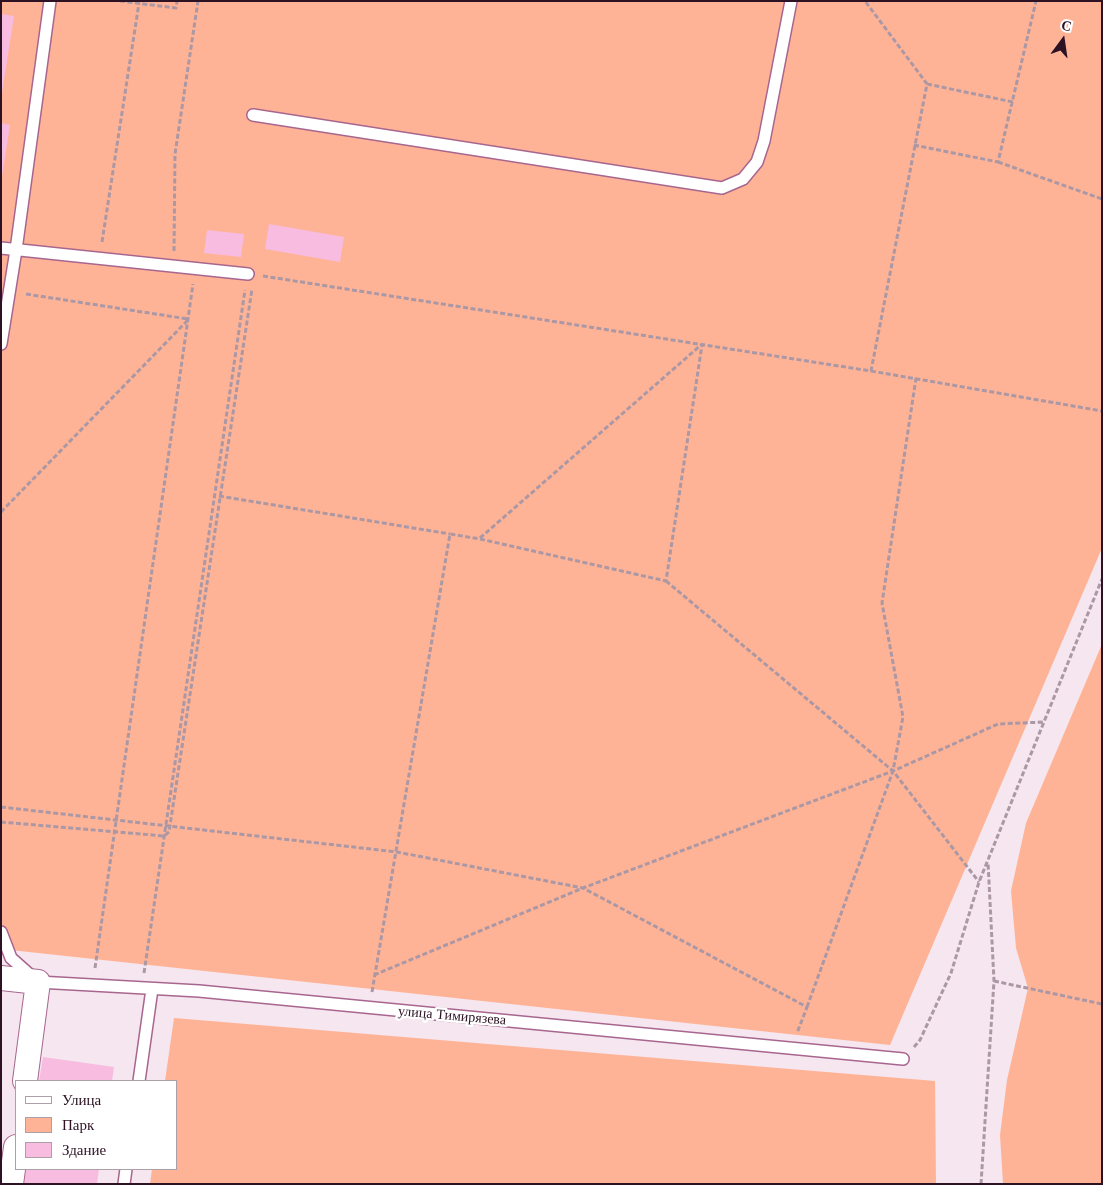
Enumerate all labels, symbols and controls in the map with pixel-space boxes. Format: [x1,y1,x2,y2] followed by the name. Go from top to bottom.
[1038,15,1088,65] north arrow
[1060,15,1074,35] text: С
[397,1003,507,1029] street label: улица Тимирязева
[15,1080,178,1170] legend
[62,1090,101,1109] text: Улица
[62,1115,94,1134] text: Парк
[62,1140,106,1159] text: Здание

